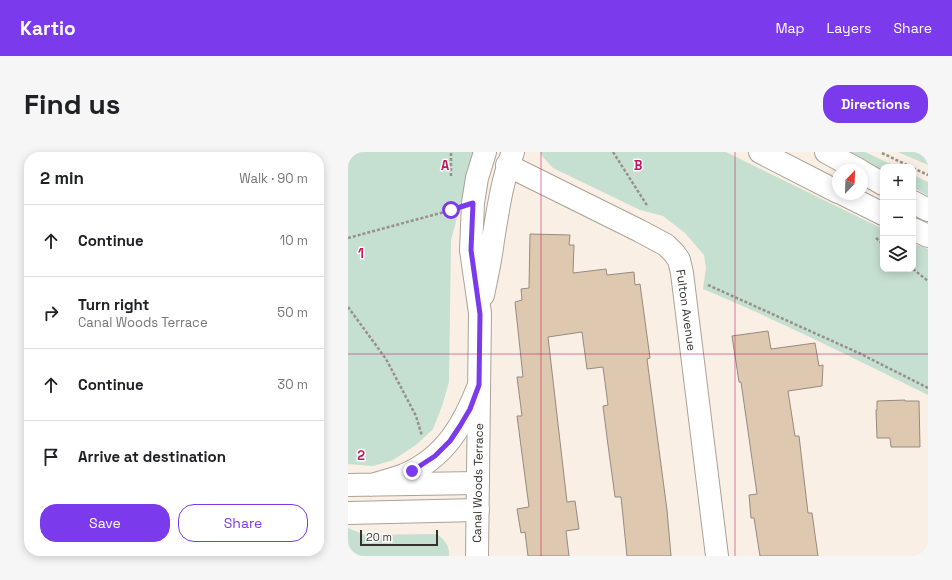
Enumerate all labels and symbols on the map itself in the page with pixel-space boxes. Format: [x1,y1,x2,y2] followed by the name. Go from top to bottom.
[441,157,450,174] text: A
[634,157,643,174] text: B
[832,164,868,200] north arrow
[442,201,460,219] route start
[358,245,364,262] text: 1
[672,268,700,352] street label: Fulton Avenue
[469,423,487,543] street label: Canal Woods Terrace
[357,447,365,464] text: 2
[403,462,421,480] route end
[360,528,438,547] scale bar

